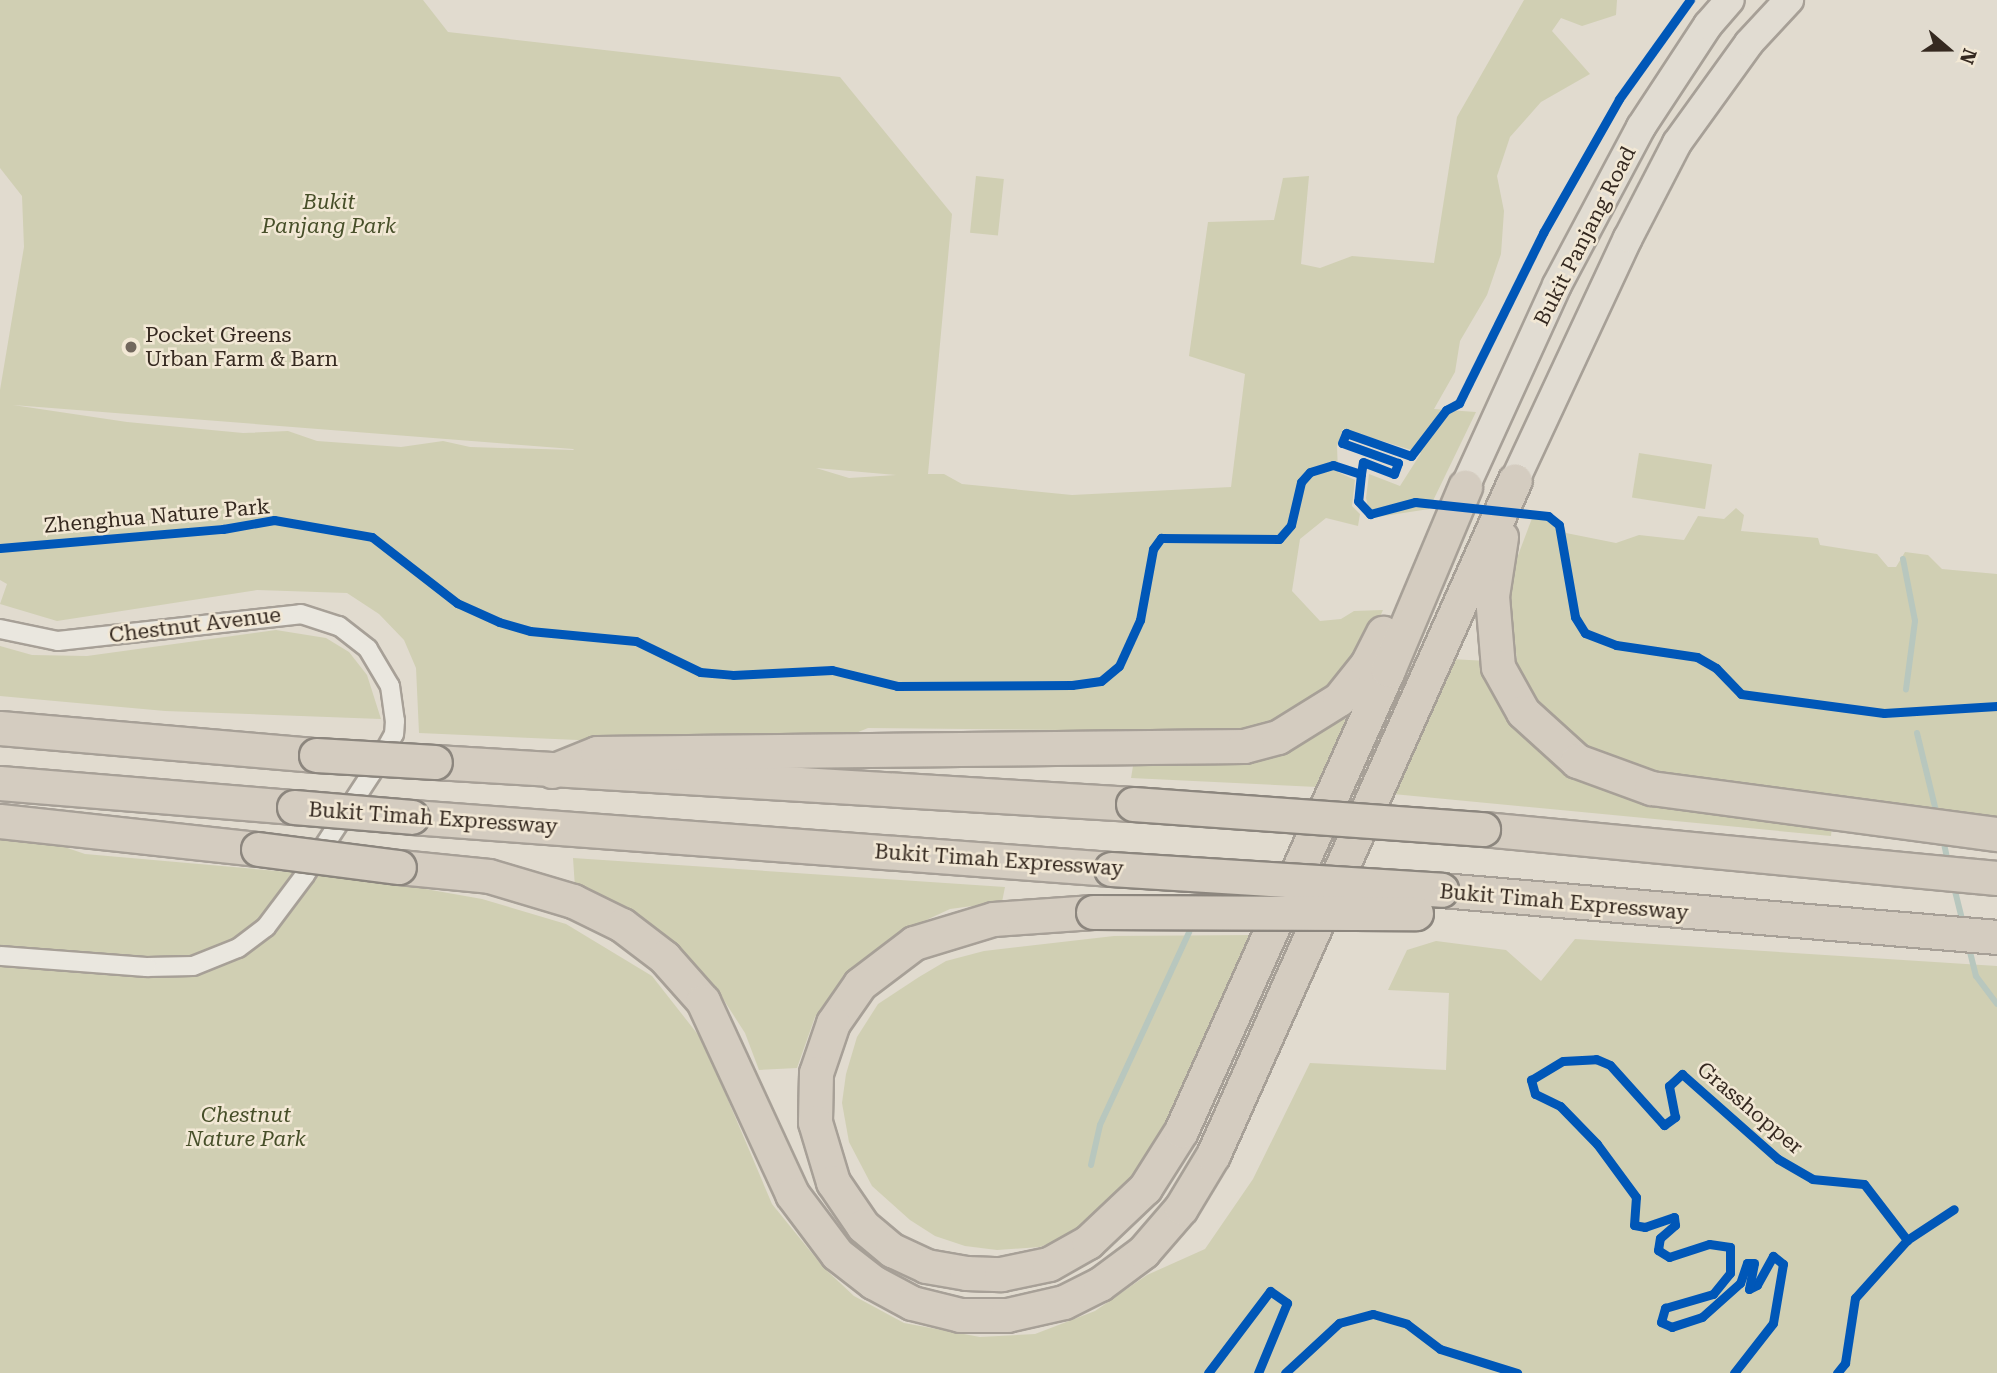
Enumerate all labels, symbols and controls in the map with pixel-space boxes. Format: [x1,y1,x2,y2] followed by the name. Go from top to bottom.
[1913,14,1983,84] north arrow
[1955,46,1982,67] text: N
[1529,142,1641,330] street label: Bukit Panjang Road
[262,189,396,239] park label: Bukit Panjang Park
[145,322,338,372] place label: Pocket Greens Urban Farm & Barn
[123,339,139,355] marker: Pocket Greens Urban Farm & Barn
[43,494,271,538] street label: Zhenghua Nature Park
[108,602,282,648] street label: Chestnut Avenue
[308,797,558,839] street label: Bukit Timah Expressway
[874,839,1124,881] street label: Bukit Timah Expressway
[1439,879,1689,925] street label: Bukit Timah Expressway
[1692,1057,1808,1159] street label: Grasshopper
[186,1102,306,1152] park label: Chestnut Nature Park

